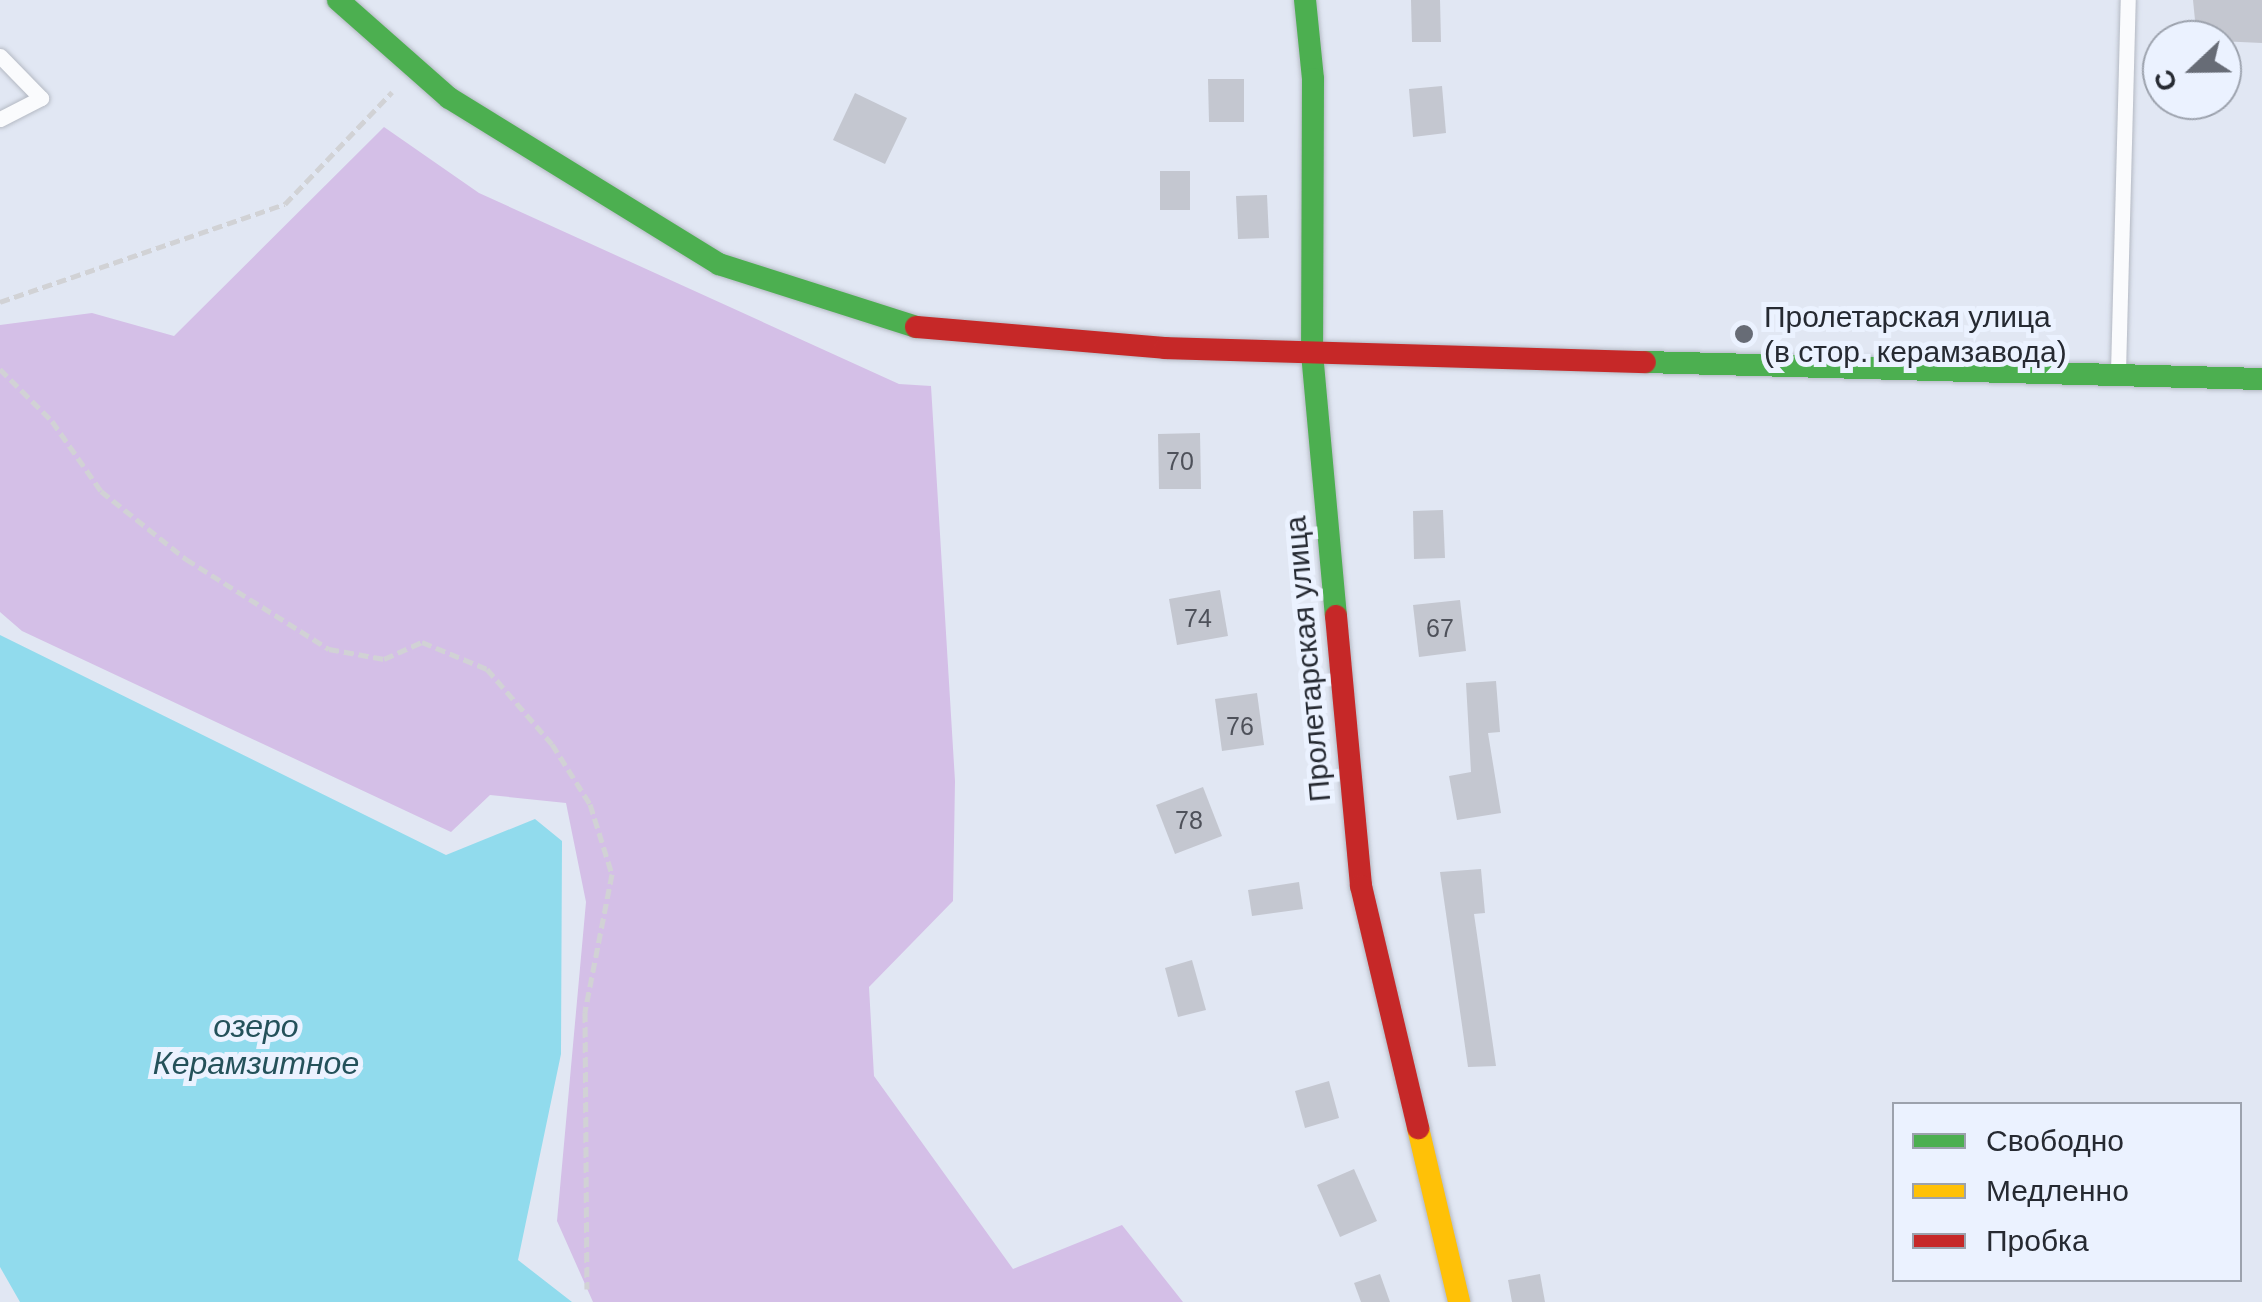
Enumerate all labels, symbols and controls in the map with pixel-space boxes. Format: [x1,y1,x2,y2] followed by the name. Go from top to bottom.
[2142,20,2242,120] north arrow
[2147,65,2184,96] text: С
[1764,299,2067,370] place label: Пролетарская улица (в стор. керамзавода)
[1733,323,1755,345] marker: Пролетарская улица (в стор. керамзавода)
[1166,446,1194,476] house number: 70
[1278,515,1338,803] street label: Пролетарская улица
[1184,603,1212,633] house number: 74
[1426,613,1454,643] house number: 67
[1226,711,1254,741] house number: 76
[1175,805,1203,835] house number: 78
[153,1008,359,1083] water label: озеро Керамзитное
[1892,1102,2242,1282] legend
[1986,1124,2124,1157] text: Свободно
[1986,1174,2129,1207] text: Медленно
[1986,1224,2089,1257] text: Пробка

